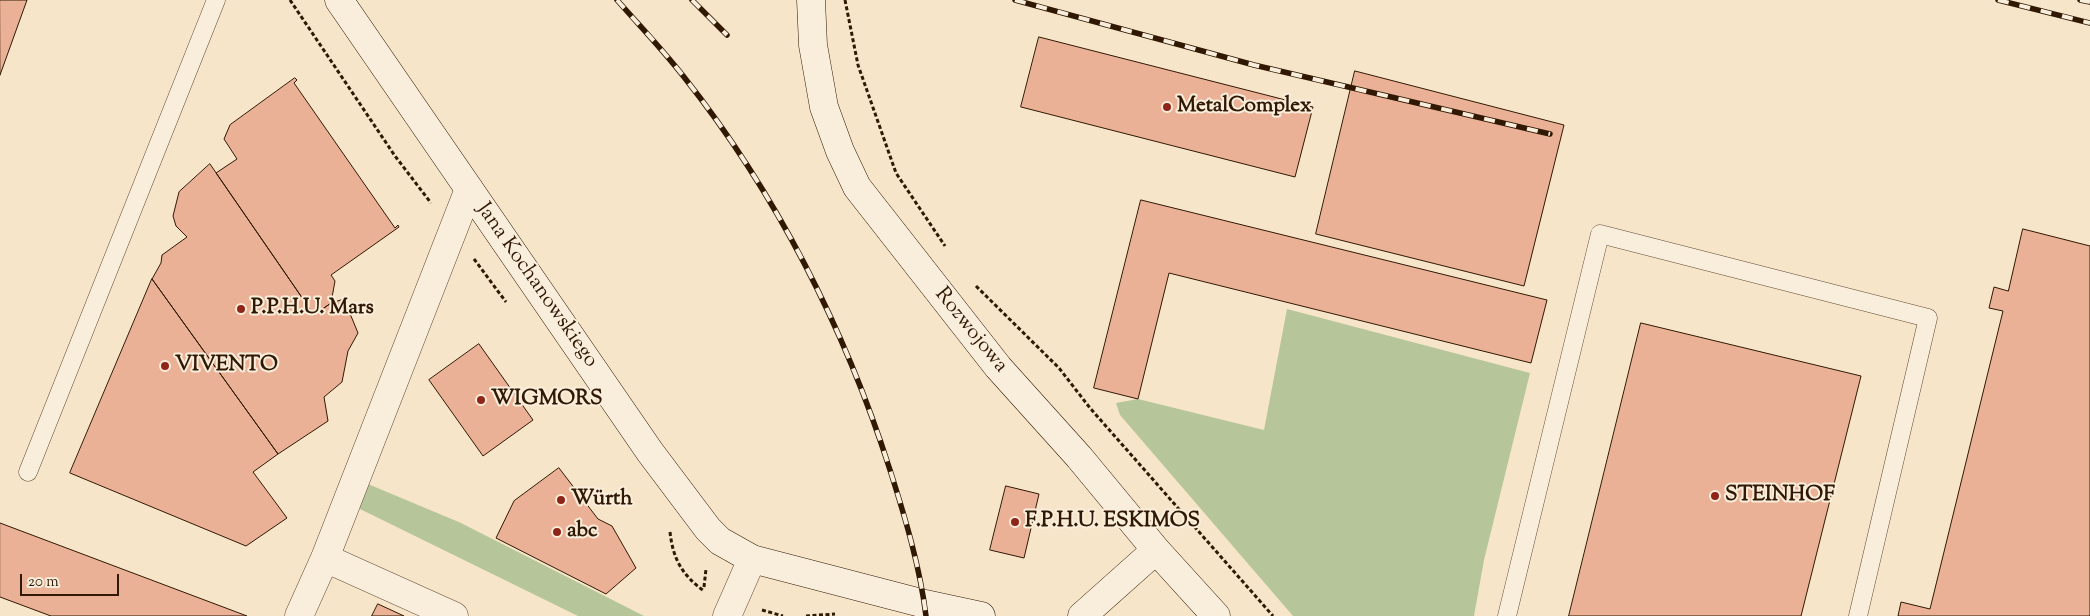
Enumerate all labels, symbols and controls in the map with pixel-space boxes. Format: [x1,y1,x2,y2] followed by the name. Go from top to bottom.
[1177,94,1311,120] place label: MetalComplex
[1161,101,1173,113] marker: MetalComplex
[470,199,602,373] street label: Jana Kochanowskiego
[928,283,1012,379] street label: Rozwojowa
[251,296,374,322] place label: P.P.H.U. Mars
[235,303,247,315] marker: P.P.H.U. Mars
[175,353,278,379] place label: VIVENTO
[159,360,171,372] marker: VIVENTO
[491,387,603,413] place label: WIGMORS
[475,394,487,406] marker: WIGMORS
[1725,483,1835,509] place label: STEINHOF
[571,487,633,513] place label: Würth
[1709,490,1721,502] marker: STEINHOF
[555,494,567,506] marker: Würth
[1025,509,1200,535] place label: F.P.H.U. ESKIMOS
[1009,516,1021,528] marker: F.P.H.U. ESKIMOS
[567,519,597,545] place label: abc
[551,526,563,538] marker: abc
[22,564,121,596] scale bar
[28,572,59,593] text: 20 m

